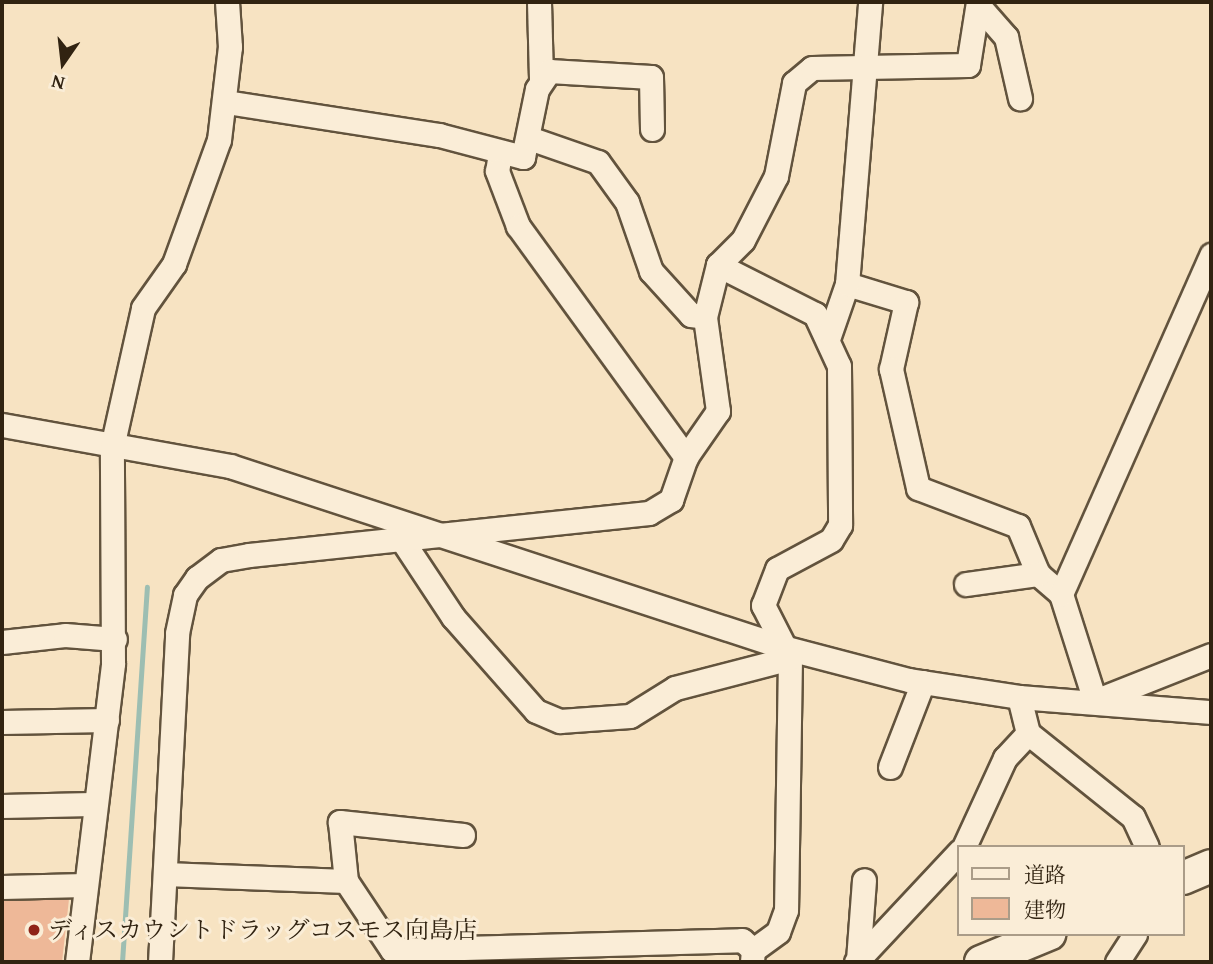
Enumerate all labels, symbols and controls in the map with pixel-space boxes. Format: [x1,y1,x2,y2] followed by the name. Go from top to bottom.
[28,28,98,98] north arrow
[48,68,67,98] text: N
[958,845,1185,936] legend
[1024,859,1066,890] text: 道路
[1024,894,1066,925] text: 建物
[48,916,480,944] place label: ディスカウントドラッグコスモス向島店
[26,922,42,938] marker: ディスカウントドラッグコスモス向島店

